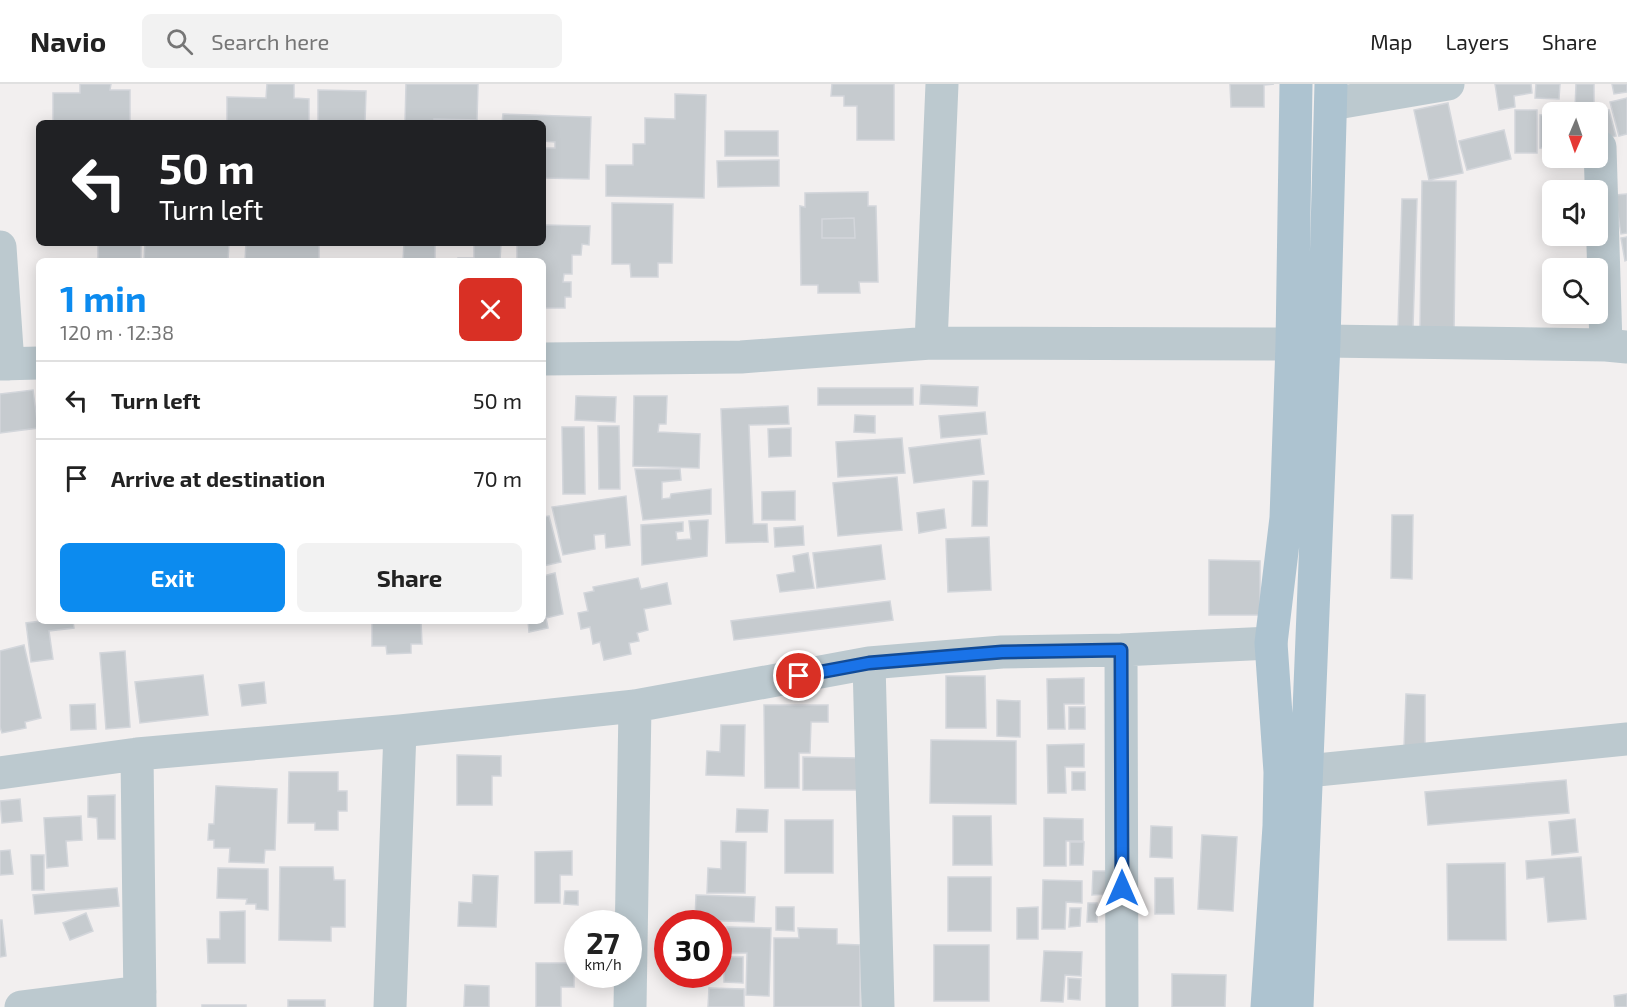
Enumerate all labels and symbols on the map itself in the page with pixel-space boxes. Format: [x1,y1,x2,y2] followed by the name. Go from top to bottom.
[1542,102,1608,168] north arrow
[773,650,824,701] pin
[1090,856,1154,920] position arrow
[654,910,732,988] speed limit sign: 30

